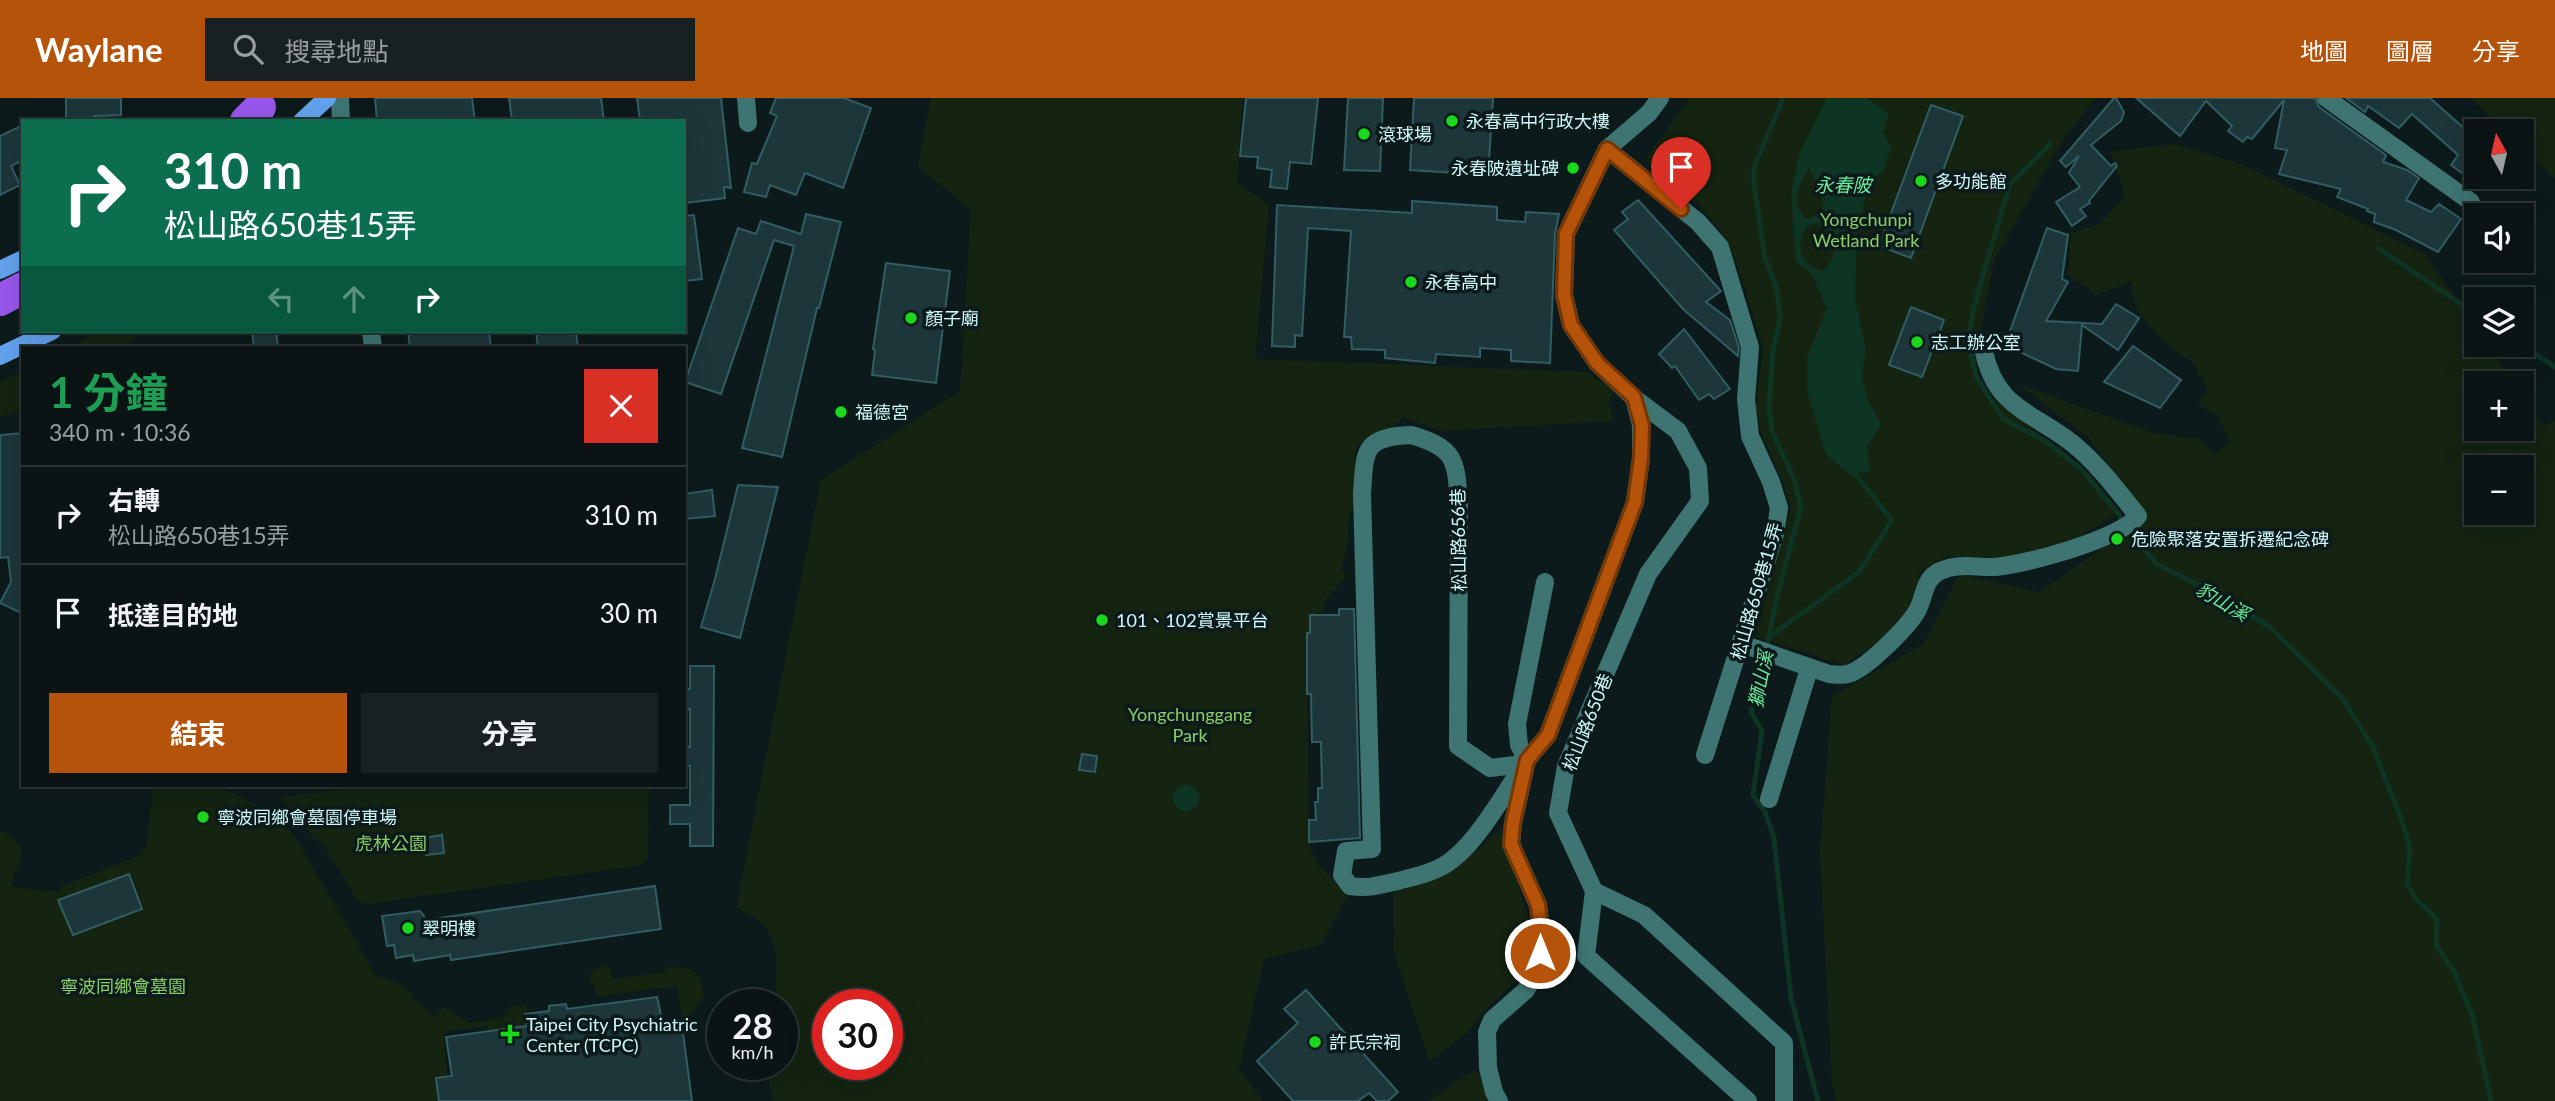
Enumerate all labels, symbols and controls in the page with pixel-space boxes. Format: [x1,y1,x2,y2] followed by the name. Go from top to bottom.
[205,18,695,81] search box
[35,29,163,69] text: Waylane
[229,30,267,68] icon: search
[285,35,389,67] text: 搜尋地點
[2300,36,2348,65] text: 地圖
[2386,36,2434,65] text: 圖層
[2472,36,2520,65] text: 分享
[1466,110,1610,132] place label: 永春高中行政大樓
[1444,113,1460,129] marker: 永春高中行政大樓
[2464,119,2534,189] north arrow
[2464,119,2534,525] map controls
[1378,123,1432,145] place label: 滾球場
[1356,126,1372,142] marker: 滾球場
[1651,137,1711,209] pin
[164,141,302,199] text: 310 m
[49,147,140,238] icon: right
[1662,148,1700,186] icon: arrive
[1451,157,1559,179] place label: 永春陂遺址碑
[1565,160,1581,176] marker: 永春陂遺址碑
[1935,170,2007,192] place label: 多功能館
[1814,173,1874,196] water label: 永春陂
[1913,173,1929,189] marker: 多功能館
[2464,203,2534,273] button: sound
[164,205,417,244] text: 松山路650巷15弄
[1813,208,1920,251] park label: Yongchunpi Wetland Park
[1425,271,1497,293] place label: 永春高中
[1403,274,1419,290] marker: 永春高中
[262,280,300,318] icon: left
[335,280,373,318] icon: ahead
[408,280,446,318] icon: right
[2464,287,2534,357] button: layers
[925,307,979,329] place label: 顏子廟
[903,310,919,326] marker: 顏子廟
[1931,331,2021,353] place label: 志工辦公室
[1909,334,1925,350] marker: 志工辦公室
[49,367,168,417] text: 1 分鐘
[584,369,658,443] button: close
[2464,371,2534,441] button: +
[855,401,909,423] place label: 福德宮
[833,404,849,420] marker: 福德宮
[49,418,191,446] text: 340 m · 10:36
[2464,455,2534,525] button: −
[108,484,160,516] text: 右轉
[1446,488,1470,592] street label: 松山路656巷
[49,496,87,534] icon: right
[585,499,658,531] text: 310 m
[1726,520,1786,662] street label: 松山路650巷15弄
[108,521,290,549] text: 松山路650巷15弄
[2131,528,2329,550] place label: 危險聚落安置拆遷紀念碑
[2109,531,2125,547] marker: 危險聚落安置拆遷紀念碑
[2193,577,2256,627] water label: 豹山溪
[49,594,87,632] icon: arrive
[600,597,658,629] text: 30 m
[108,599,238,631] text: 抵達目的地
[1116,609,1269,631] place label: 101、102賞景平台
[1094,612,1110,628] marker: 101、102賞景平台
[1743,646,1777,709] water label: 獅山溪
[1557,670,1617,774] street label: 松山路650巷
[49,693,347,773] button: 結束
[361,693,658,773] button: 分享
[1128,703,1252,746] park label: Yongchunggang Park
[217,806,397,828] place label: 寧波同鄉會墓園停車場
[195,809,211,825] marker: 寧波同鄉會墓園停車場
[355,832,427,854] park label: 虎林公園
[1503,916,1577,990] position arrow
[422,917,476,939] place label: 翠明樓
[400,920,416,936] marker: 翠明樓
[60,975,186,997] park label: 寧波同鄉會墓園
[812,989,903,1080] speed limit sign: 30
[732,1004,773,1046] text: 28
[526,1013,698,1056] place label: Taipei City Psychiatric Center (TCPC)
[500,1024,520,1044] marker: Taipei City Psychiatric Center (TCPC)
[1329,1031,1401,1053] place label: 許氏宗祠
[1307,1034,1323,1050] marker: 許氏宗祠
[731,1041,774,1063] text: km/h

